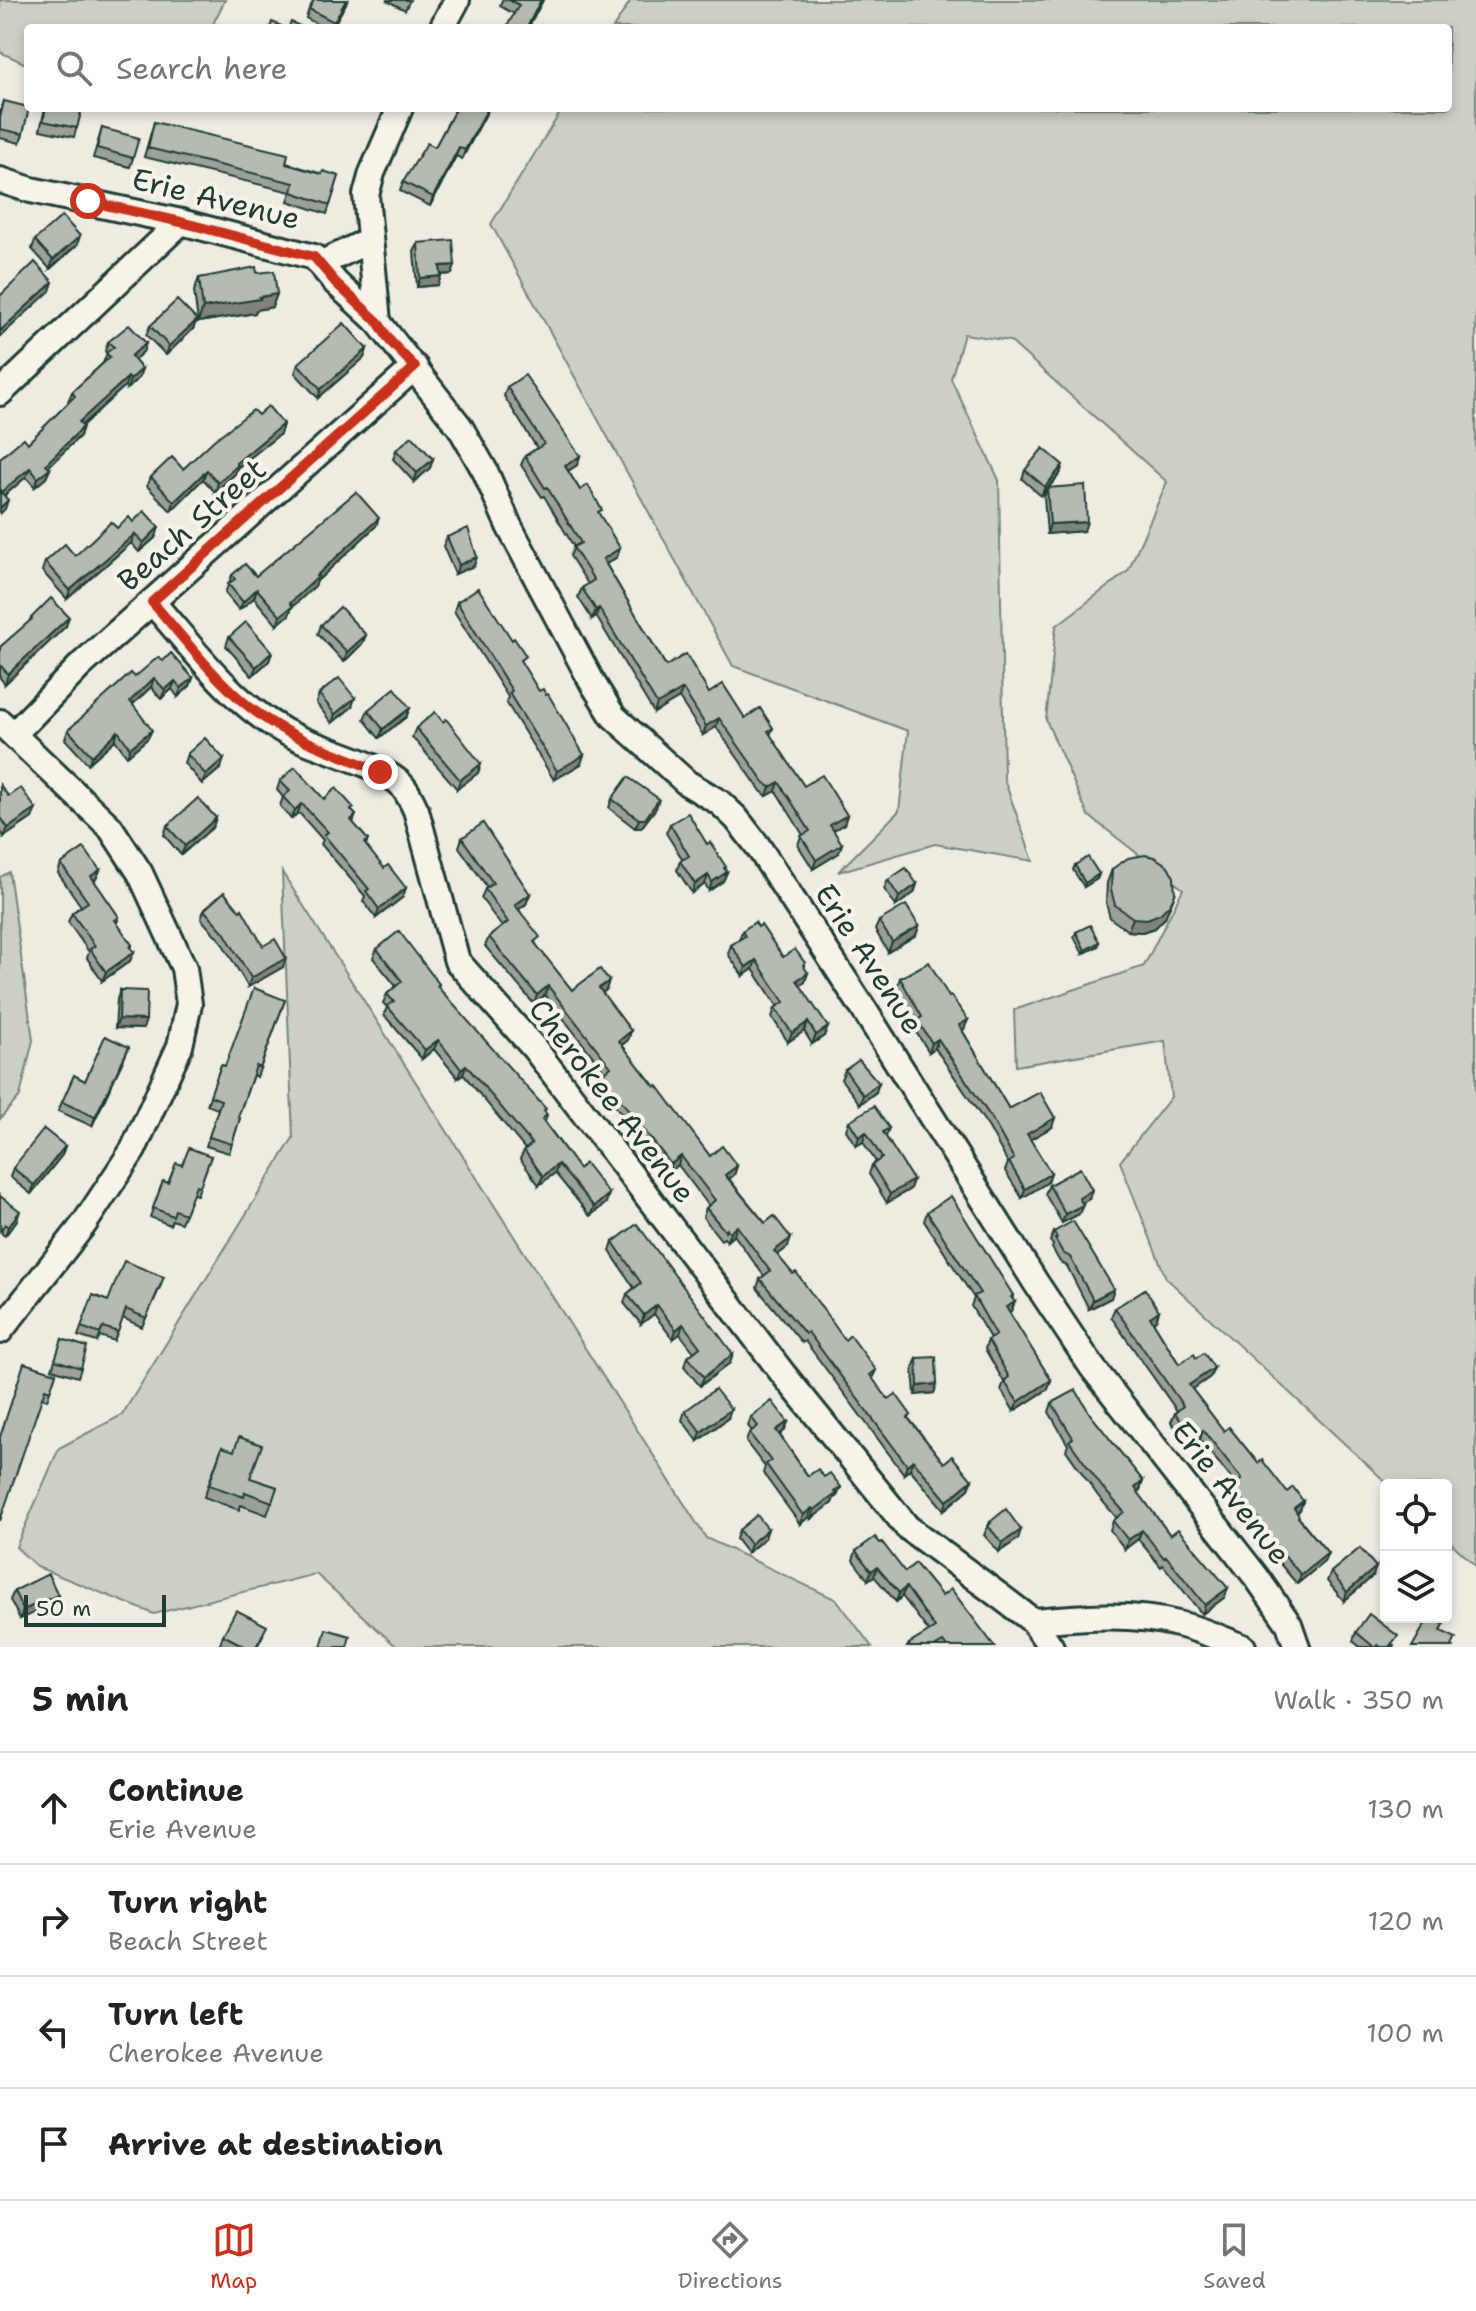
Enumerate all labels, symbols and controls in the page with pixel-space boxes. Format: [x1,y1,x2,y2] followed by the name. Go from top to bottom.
[24,24,1452,112] search box
[52,46,96,90] icon: search
[116,48,287,89] text: Search here
[128,158,304,239] street label: Erie Avenue
[70,183,106,219] route start
[109,449,275,601] street label: Beach Street
[362,754,398,790] route end
[805,876,933,1042] street label: Erie Avenue
[520,990,705,1211] street label: Cherokee Avenue
[1162,1412,1300,1573] street label: Erie Avenue
[1380,1479,1452,1623] map controls
[1380,1479,1452,1551] button: locate
[1380,1551,1452,1623] button: layers
[24,1591,166,1627] scale bar
[36,1594,91,1623] text: 50 m
[32,1676,129,1722] text: 5 min
[1274,1682,1444,1717] text: Walk · 350 m
[108,1770,244,1811] text: Continue
[32,1786,76,1830] icon: ahead
[1367,1791,1444,1826] text: 130 m
[108,1811,257,1846] text: Erie Avenue
[108,1882,267,1923] text: Turn right
[32,1898,76,1942] icon: right
[1368,1903,1444,1938] text: 120 m
[108,1923,268,1958] text: Beach Street
[108,1994,243,2035] text: Turn left
[32,2010,76,2054] icon: left
[1366,2015,1444,2050] text: 100 m
[108,2035,324,2070] text: Cherokee Avenue
[32,2122,76,2166] icon: arrive
[108,2124,443,2165] text: Arrive at destination
[210,2218,257,2295] tab: Map
[678,2218,783,2295] tab: Directions
[1203,2218,1266,2295] tab: Saved

